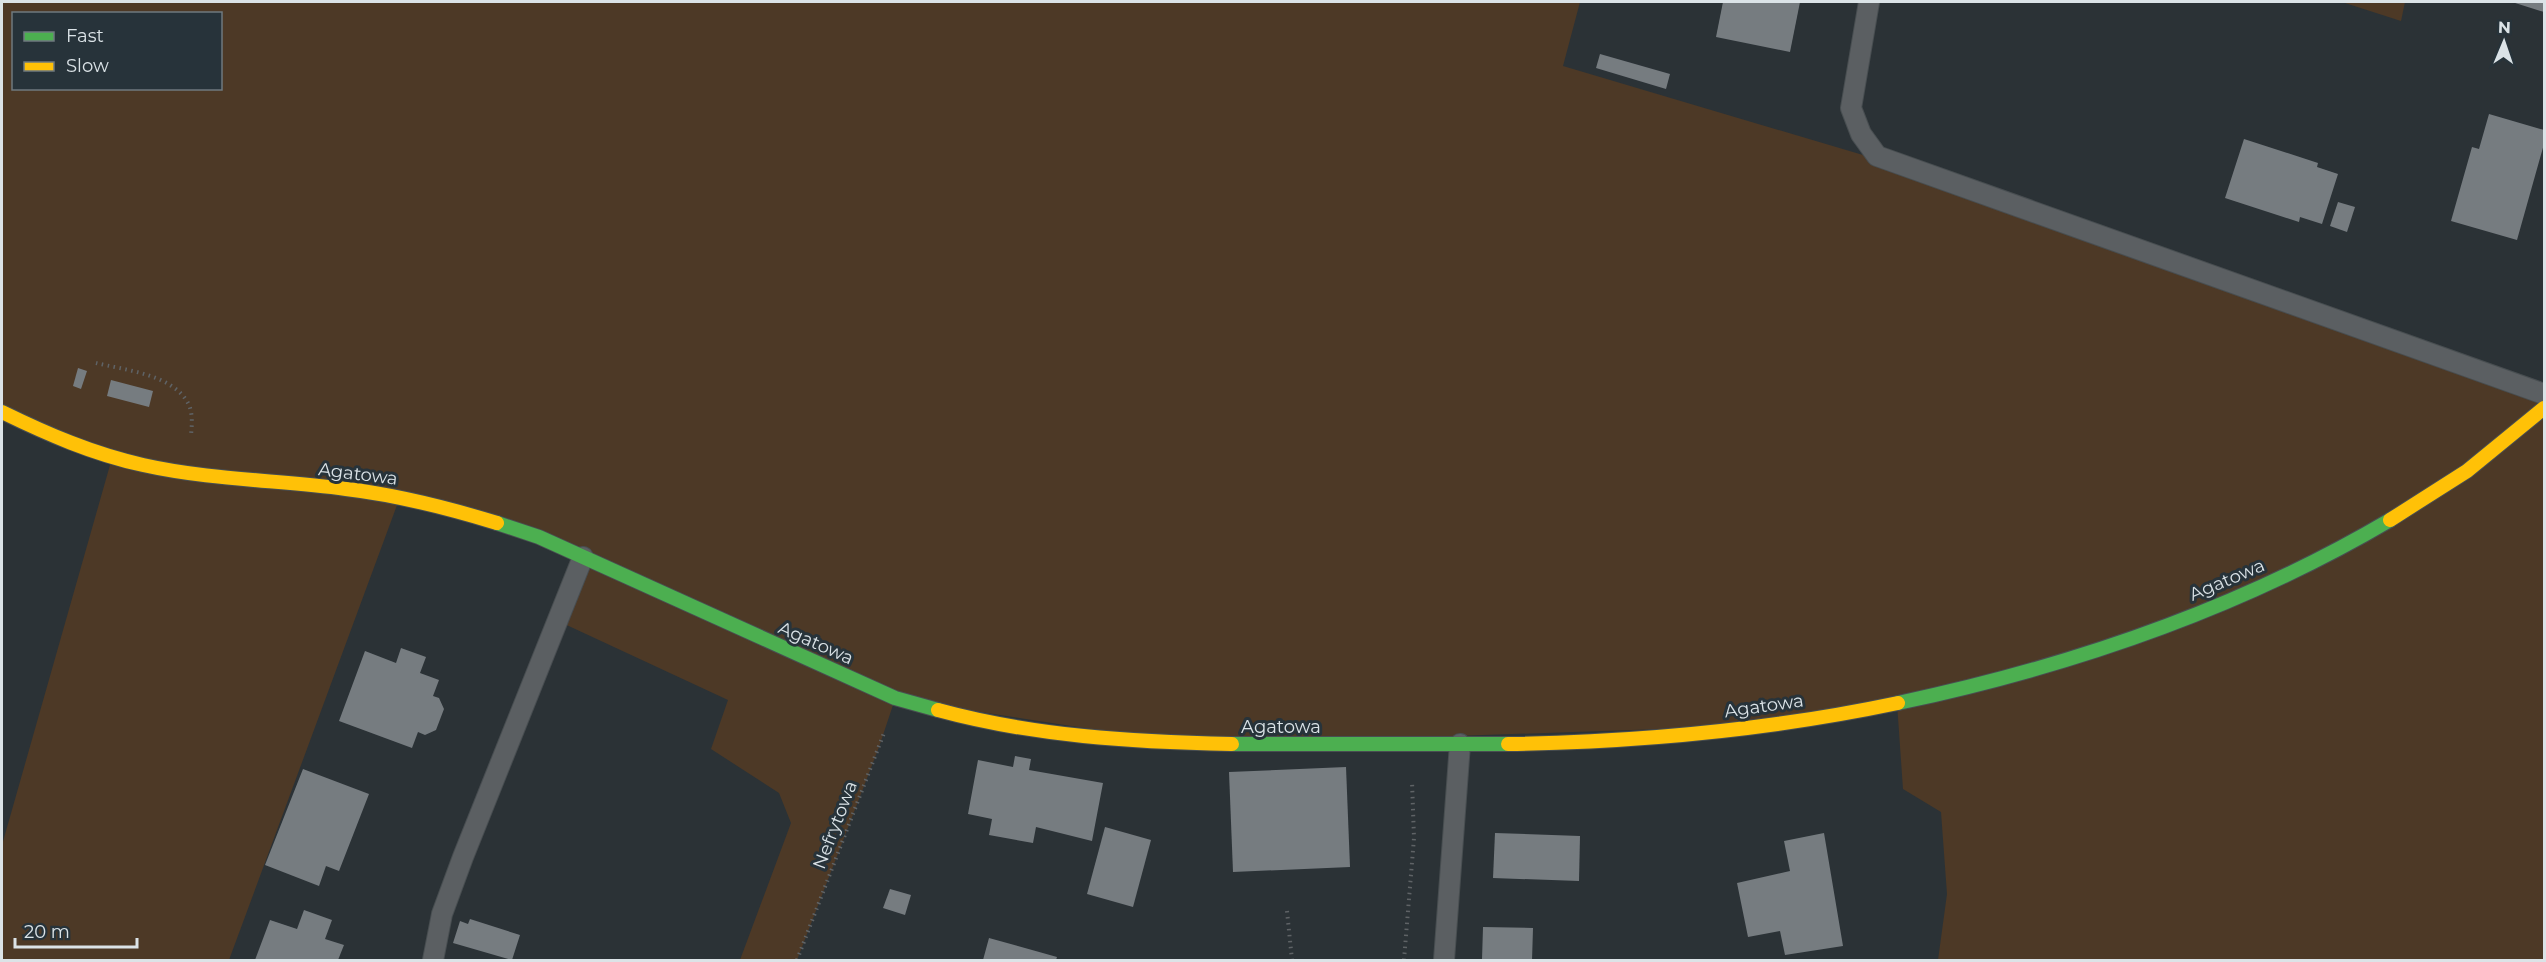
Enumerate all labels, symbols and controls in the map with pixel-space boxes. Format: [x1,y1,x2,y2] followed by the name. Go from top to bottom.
[12,12,222,90] legend
[2474,12,2534,72] north arrow
[2498,18,2511,37] text: N
[66,25,104,47] text: Fast
[66,55,109,77] text: Slow
[317,458,399,490] street label: Agatowa
[2186,554,2268,606] street label: Agatowa
[775,617,857,669] street label: Agatowa
[1723,690,1805,722] street label: Agatowa
[1241,716,1321,738] street label: Agatowa
[808,778,862,872] street label: Nefrytowa
[15,911,136,949] scale bar
[24,921,70,943] text: 20 m

